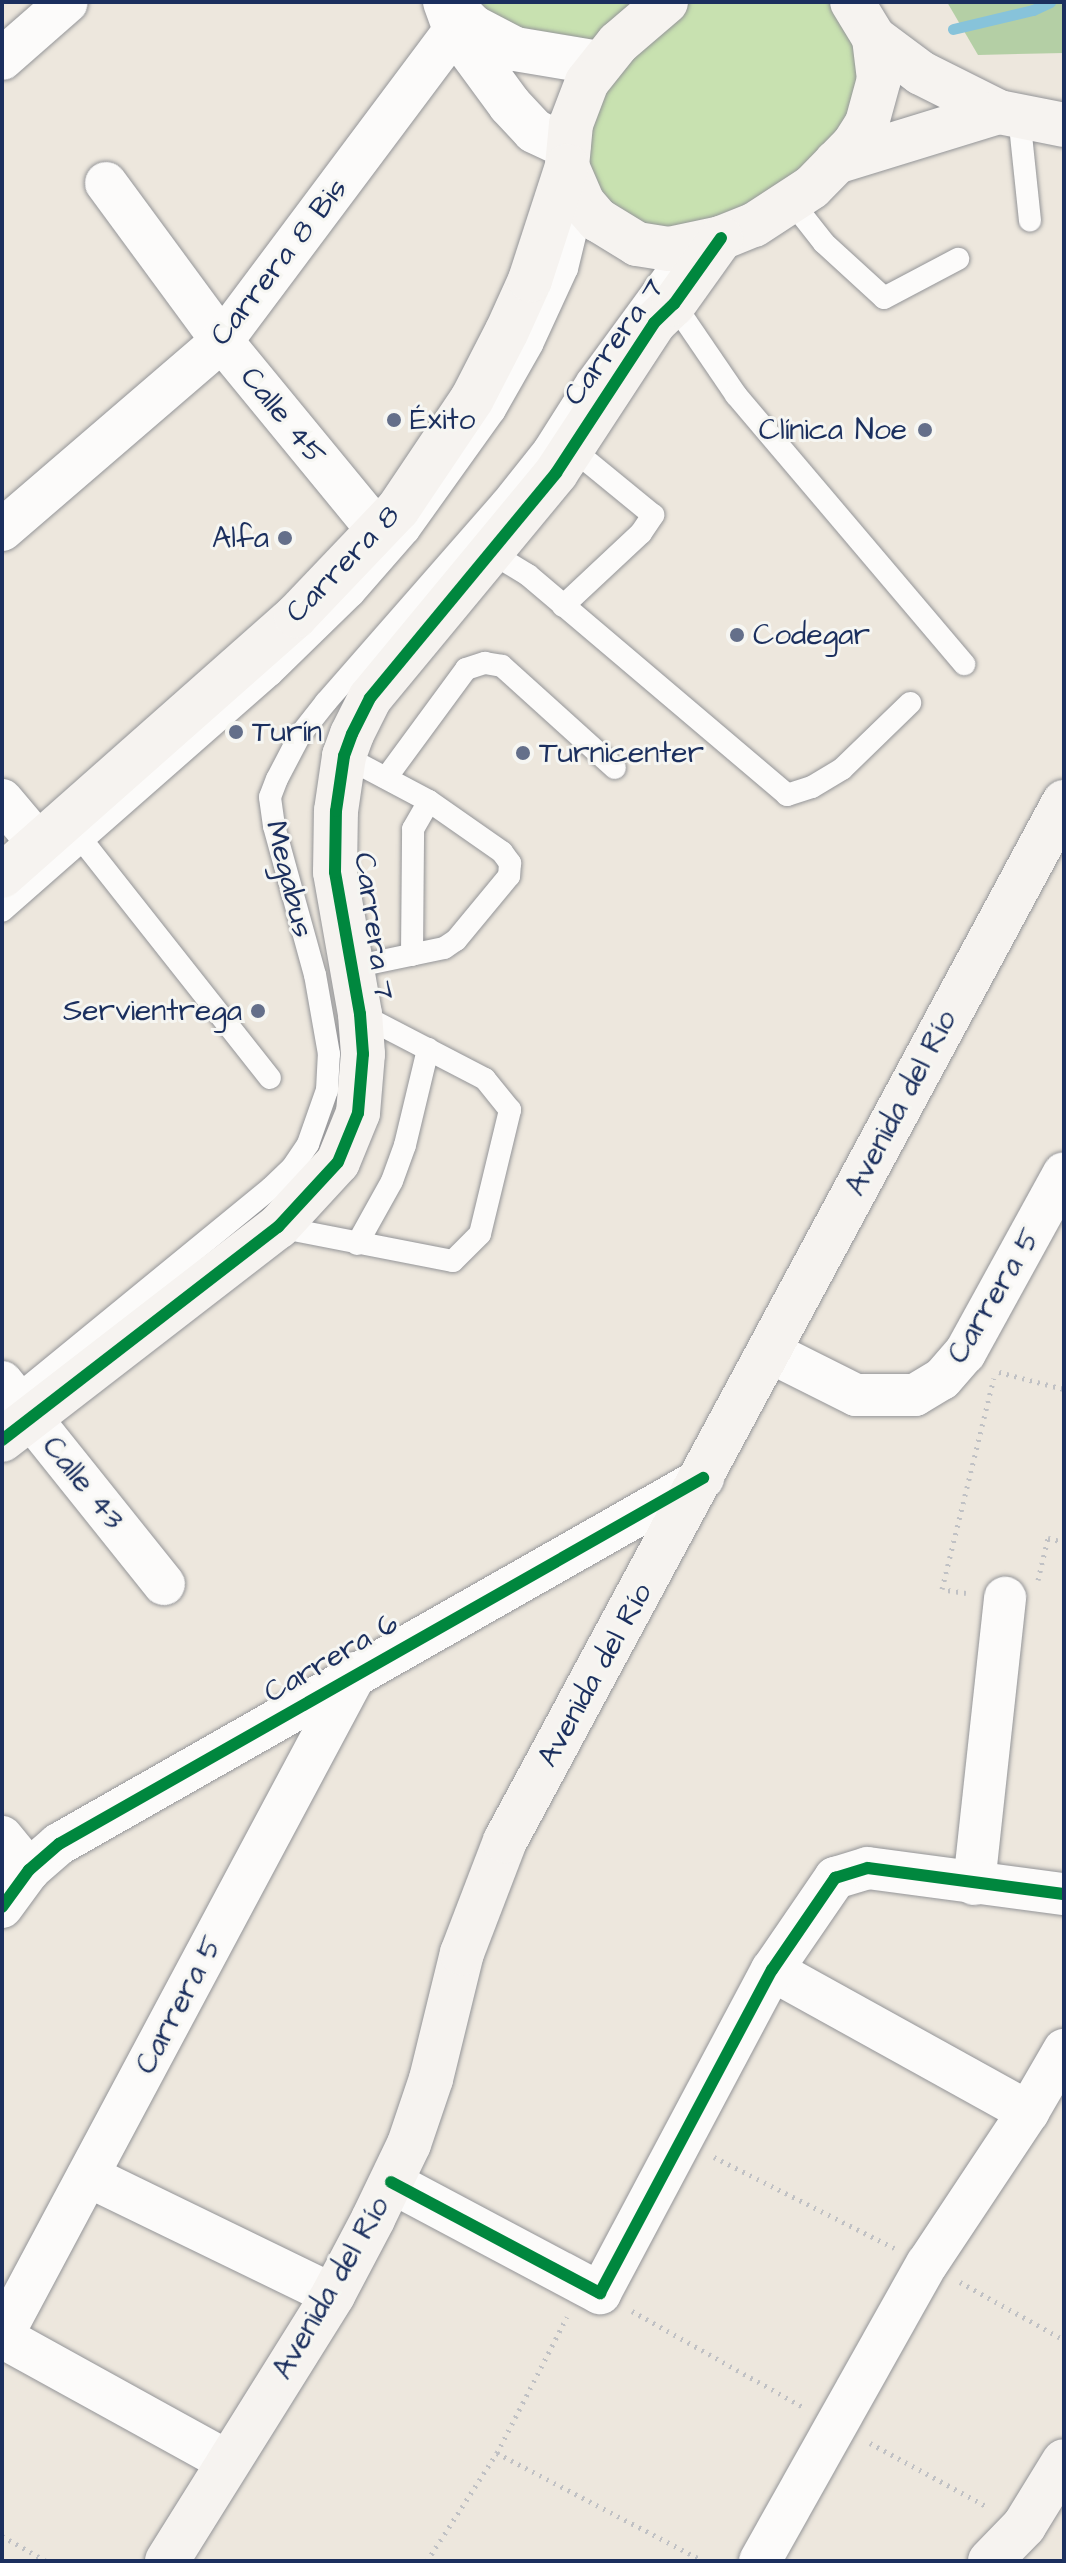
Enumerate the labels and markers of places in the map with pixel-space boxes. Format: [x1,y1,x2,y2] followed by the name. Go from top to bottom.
[410,402,475,438] place label: Éxito
[385,411,403,429] marker: Éxito
[759,412,907,448] place label: Clínica Noe
[914,419,936,441] marker: Clínica Noe
[212,520,269,556] place label: Alfa
[276,529,294,547] marker: Alfa
[753,617,870,653] place label: Codegar
[728,626,746,644] marker: Codegar
[252,714,322,750] place label: Turín
[227,723,245,741] marker: Turín
[539,735,704,771] place label: Turnicenter
[514,744,532,762] marker: Turnicenter
[63,993,242,1029] place label: Servientrega
[249,1002,267,1020] marker: Servientrega

